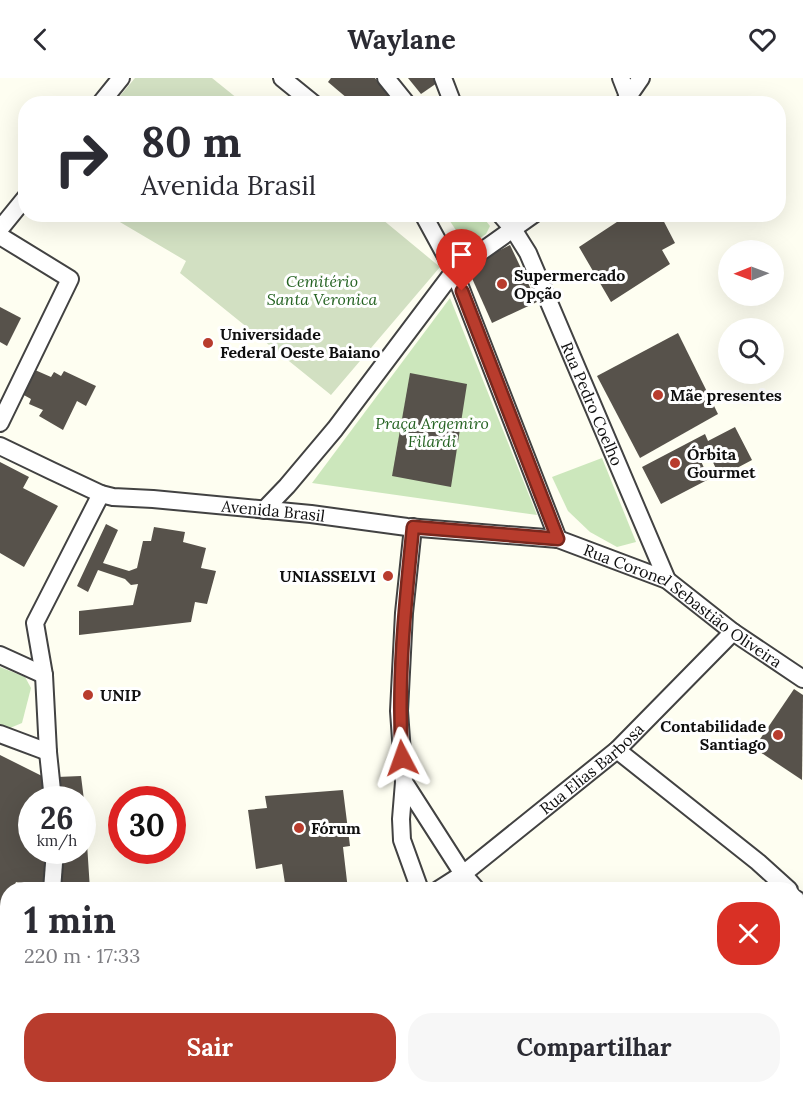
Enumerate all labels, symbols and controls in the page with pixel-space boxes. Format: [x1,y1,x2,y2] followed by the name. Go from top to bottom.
[347,22,456,56] text: Waylane
[24,23,57,56] icon: back
[746,23,779,56] icon: heart
[141,115,241,169] text: 80 m
[42,120,120,198] icon: right
[141,168,316,202] text: Avenida Brasil
[436,229,487,291] pin
[445,238,478,271] icon: arrive
[718,240,784,306] north arrow
[718,240,784,384] map controls
[514,265,625,303] place label: Supermercado Opção
[267,271,378,309] park label: Cemitério Santa Veronica
[495,277,509,291] marker: Supermercado Opção
[718,318,784,384] button: search
[220,324,380,362] place label: Universidade Federal Oeste Baiano
[201,336,215,350] marker: Universidade Federal Oeste Baiano
[557,339,627,469] street label: Rua Pedro Coelho
[670,385,782,405] place label: Mãe presentes
[651,388,665,402] marker: Mãe presentes
[375,413,489,451] park label: Praça Argemiro Filardi
[687,444,756,482] place label: Órbita Gourmet
[668,456,682,470] marker: Órbita Gourmet
[220,495,326,526] street label: Avenida Brasil
[581,540,786,672] street label: Rua Coronel Sebastião Oliveira
[280,566,376,586] place label: UNIASSELVI
[381,569,395,583] marker: UNIASSELVI
[100,685,141,705] place label: UNIP
[81,688,95,702] marker: UNIP
[660,716,766,754] place label: Contabilidade Santiago
[536,719,648,818] street label: Rua Elias Barbosa
[370,726,434,790] position arrow
[771,728,785,742] marker: Contabilidade Santiago
[108,786,186,864] speed limit sign: 30
[40,799,74,837] text: 26
[311,818,361,838] place label: Fórum
[292,821,306,835] marker: Fórum
[37,831,77,850] text: km/h
[24,897,116,943] text: 1 min
[717,902,780,965] button: close
[24,943,140,968] text: 220 m · 17:33
[24,1013,396,1082] button: Sair
[408,1013,780,1082] button: Compartilhar

